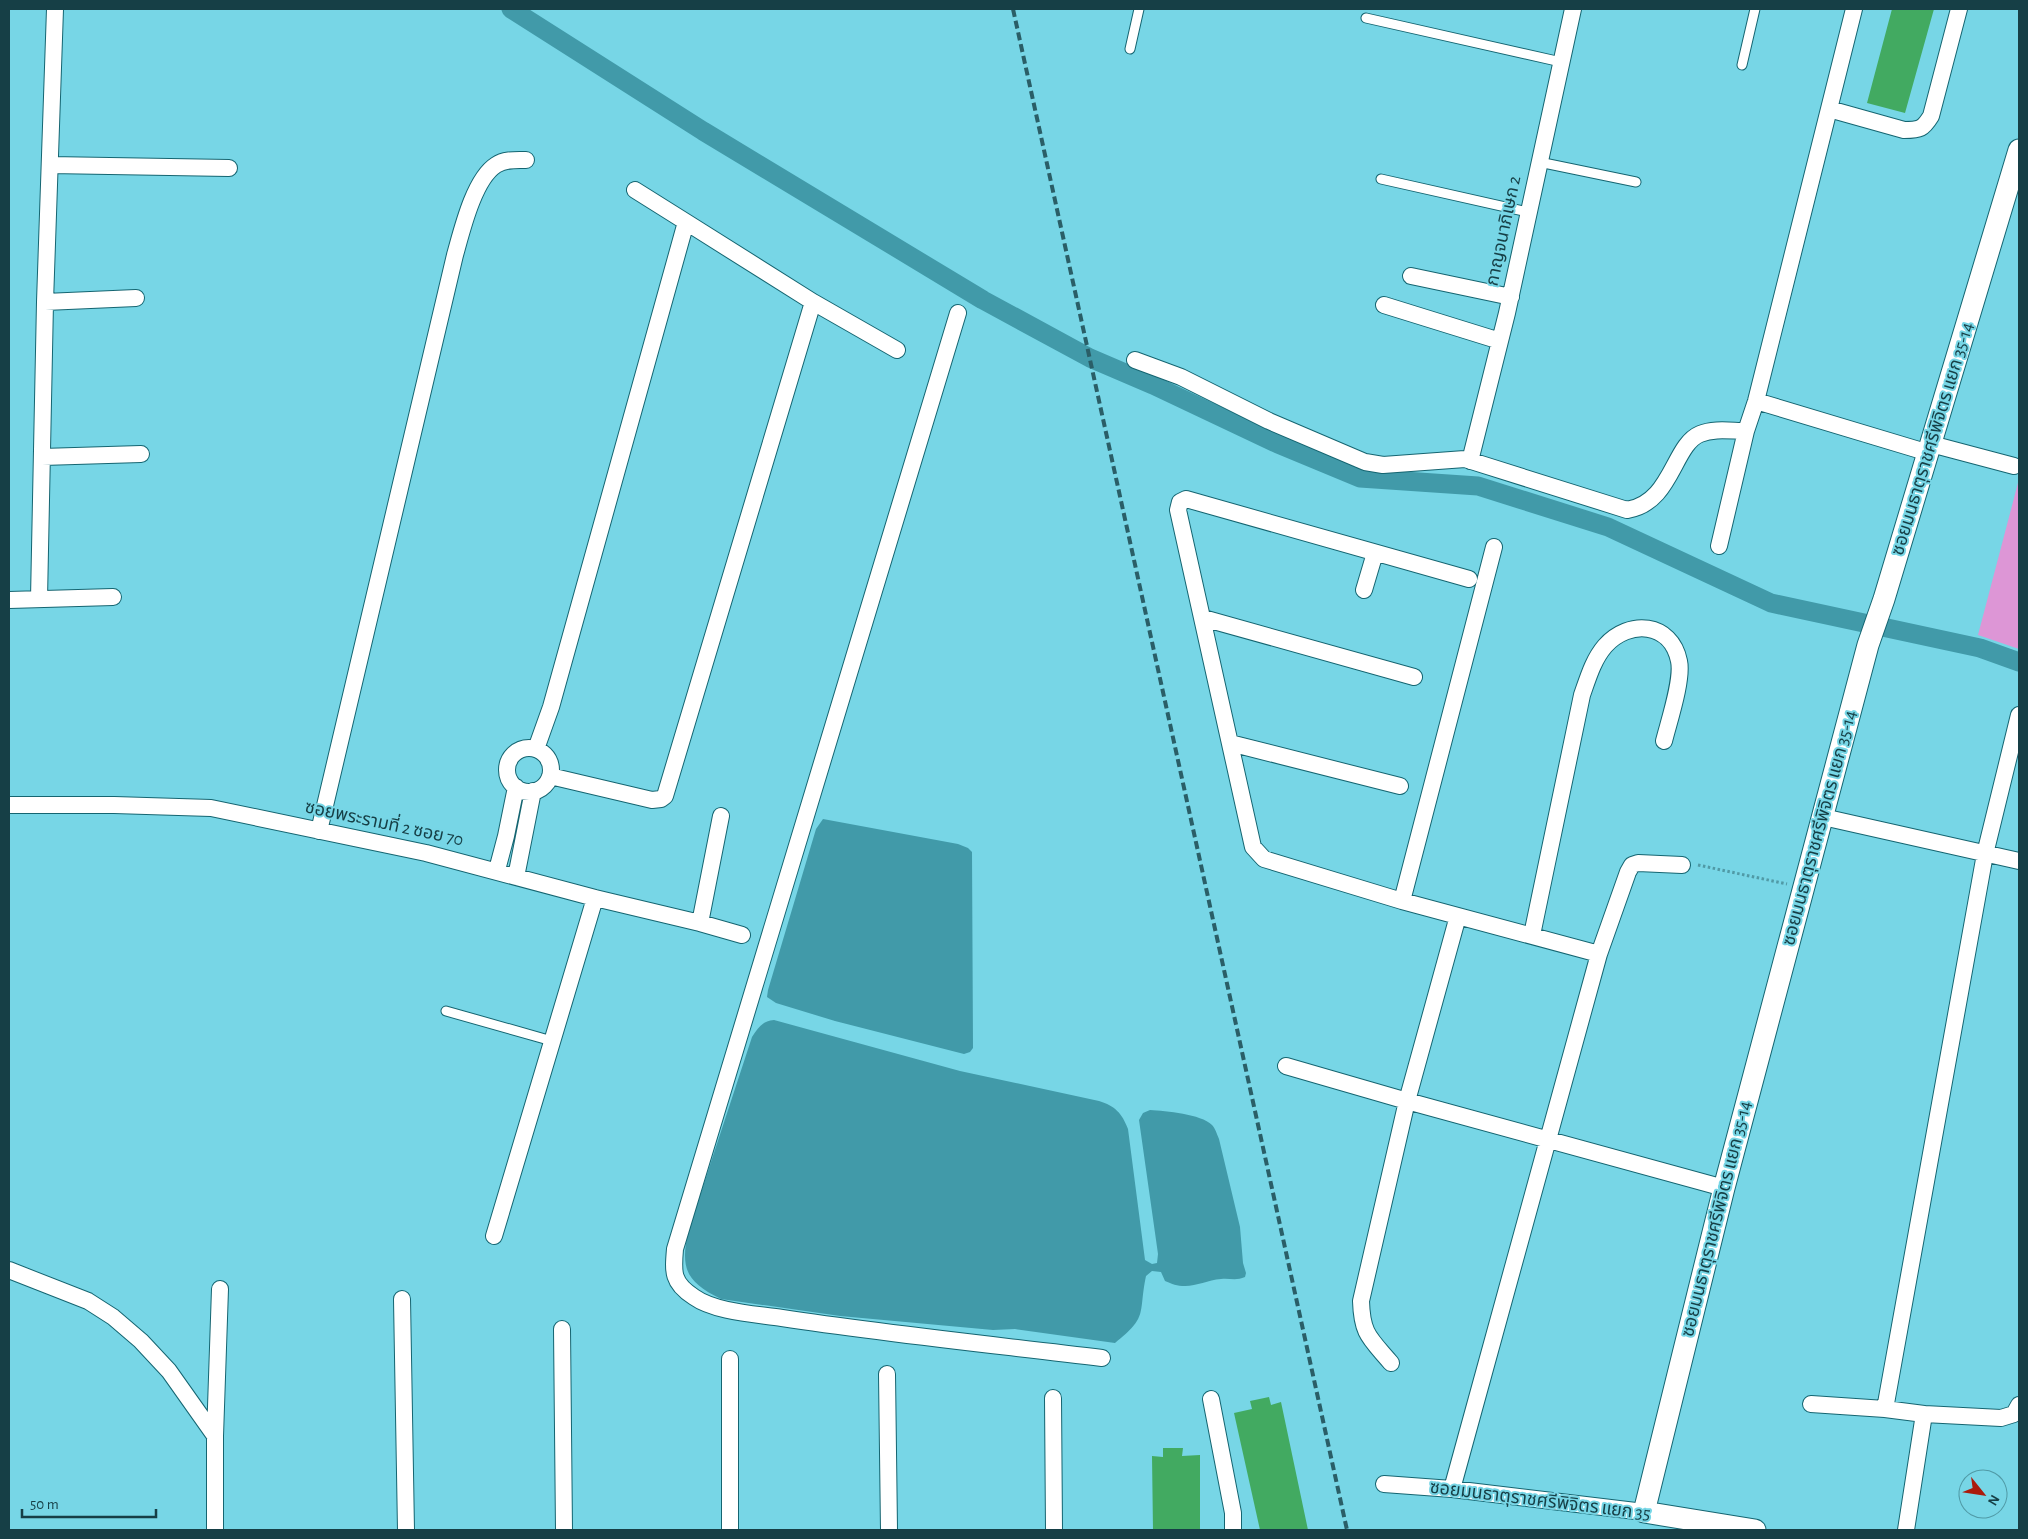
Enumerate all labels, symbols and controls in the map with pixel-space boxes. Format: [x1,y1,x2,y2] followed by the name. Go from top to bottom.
[1484,174,1524,288] street label: กาญจนาภิเษก 2
[1888,320,1978,558] street label: ซอยมนธาตุราชศรีพิจิตร แยก 35-14
[1779,708,1861,948] street label: ซอยมนธาตุราชศรีพิจิตร แยก 35-14
[303,793,466,850] street label: ซอยพระรามที่ 2 ซอย 70
[1678,1099,1756,1339] street label: ซอยมนธาตุราชศรีพิจิตร แยก 35-14
[1958,1469,2008,1519] north arrow
[1429,1478,1651,1524] street label: ซอยมนธาตุราชศรีพิจิตร แยก 35
[22,1486,156,1518] scale bar
[1985,1492,2002,1508] text: N
[30,1497,59,1512] text: 50 m

